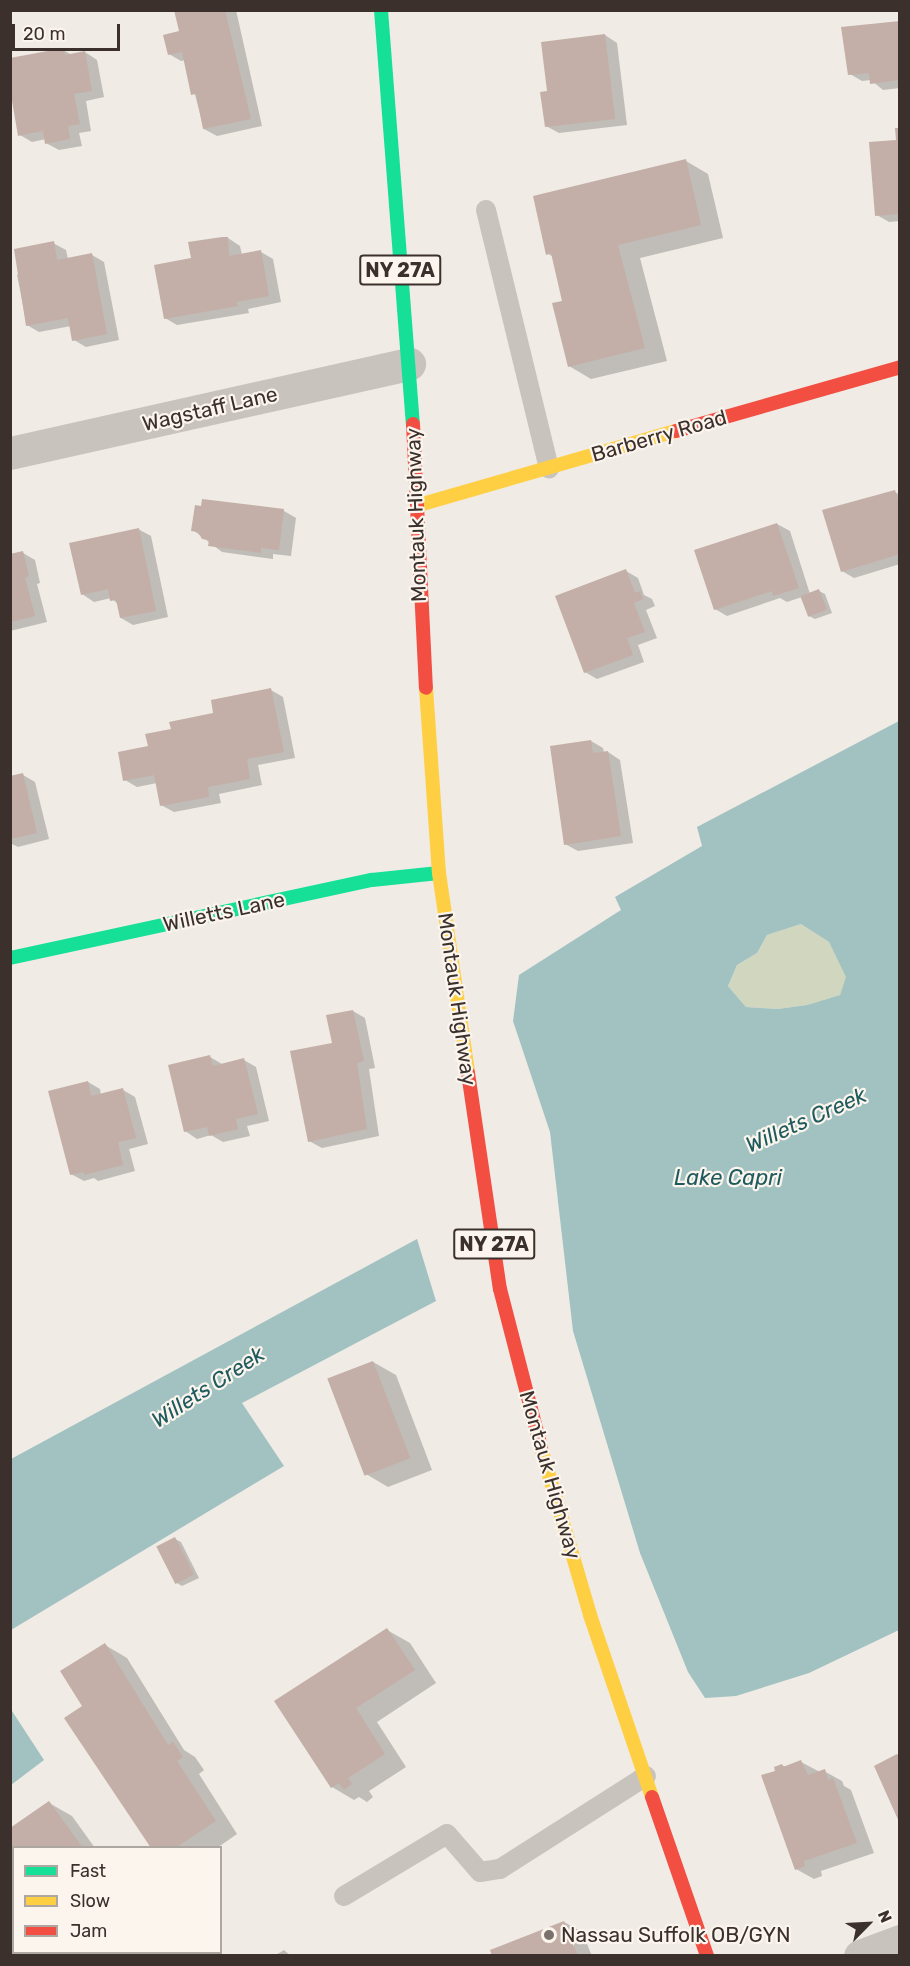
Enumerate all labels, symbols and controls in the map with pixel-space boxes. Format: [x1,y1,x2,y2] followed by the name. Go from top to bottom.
[15,12,123,50] scale bar
[23,23,65,45] text: 20 m
[358,253,442,287] road number: NY 27A
[140,381,280,437] street label: Wagstaff Lane
[588,405,730,467] street label: Barberry Road
[400,427,432,603] street label: Montauk Highway
[161,887,287,937] street label: Willetts Lane
[432,911,482,1087] street label: Montauk Highway
[741,1082,871,1158] water label: Willets Creek
[674,1165,782,1191] water label: Lake Capri
[452,1227,536,1261] road number: NY 27A
[146,1341,270,1433] water label: Willets Creek
[514,1388,586,1562] street label: Montauk Highway
[12,1846,222,1954] legend
[70,1860,106,1882] text: Fast
[70,1890,110,1912] text: Slow
[838,1894,898,1954] north arrow
[874,1907,896,1926] text: N
[70,1920,107,1942] text: Jam
[561,1922,791,1948] place label: Nassau Suffolk OB/GYN
[542,1928,556,1942] marker: Nassau Suffolk OB/GYN

